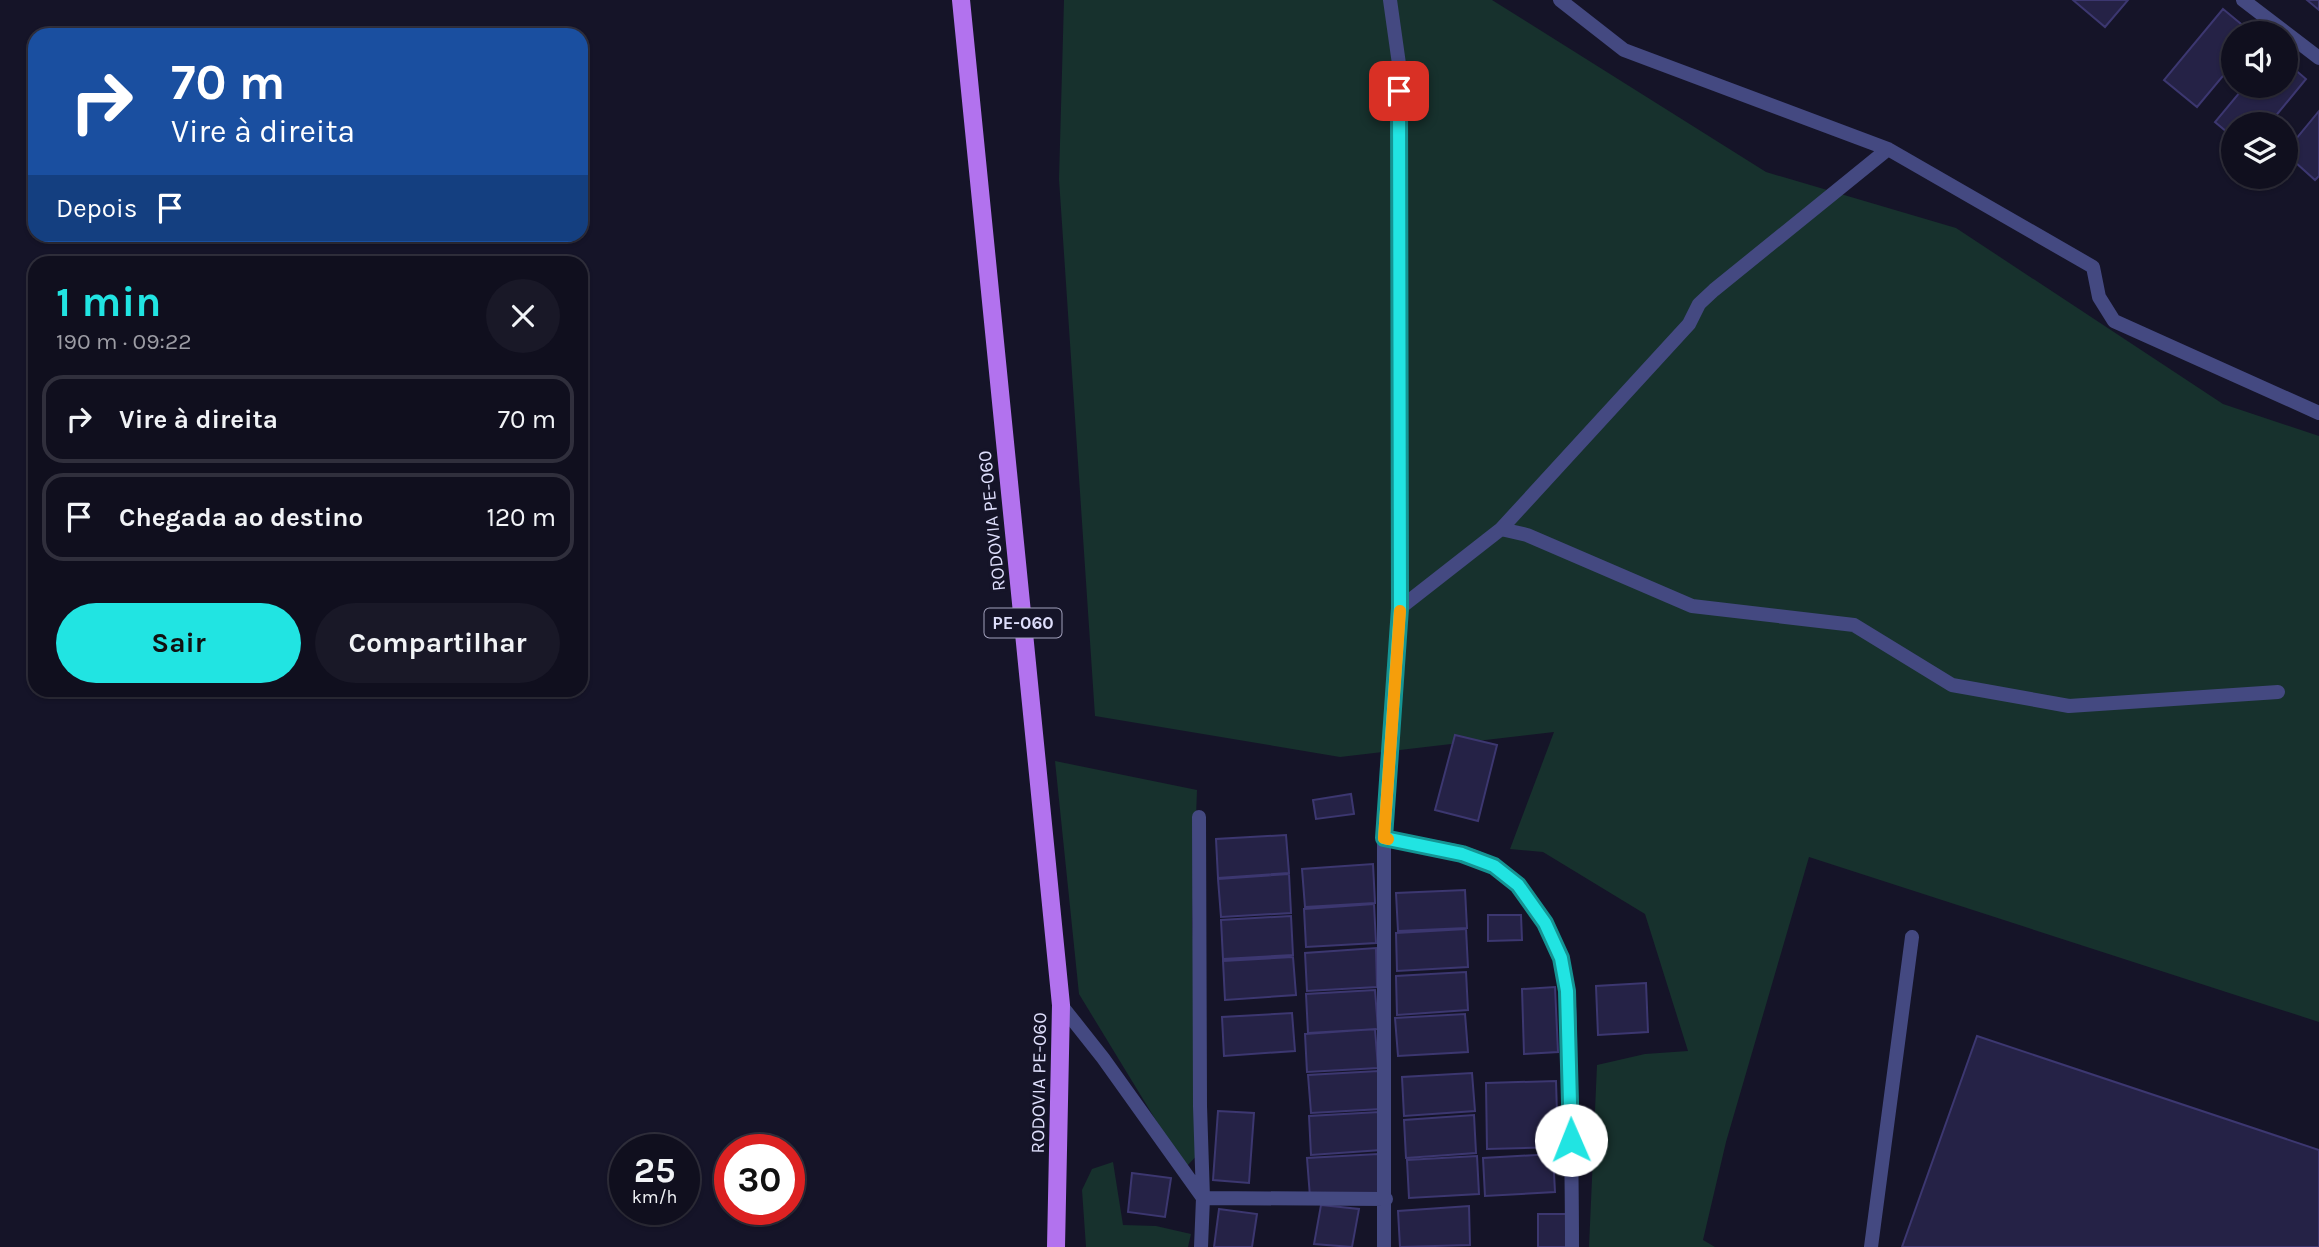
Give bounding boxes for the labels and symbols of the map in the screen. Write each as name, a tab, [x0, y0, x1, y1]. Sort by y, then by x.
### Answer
pin	[1369, 61, 1429, 121]
street label: RODOVIA PE-060	[974, 450, 1010, 592]
road number: PE-060	[984, 608, 1062, 638]
street label: RODOVIA PE-060	[1027, 1012, 1051, 1154]
position arrow	[1534, 1103, 1608, 1177]
speed limit sign: 30	[714, 1134, 805, 1225]

